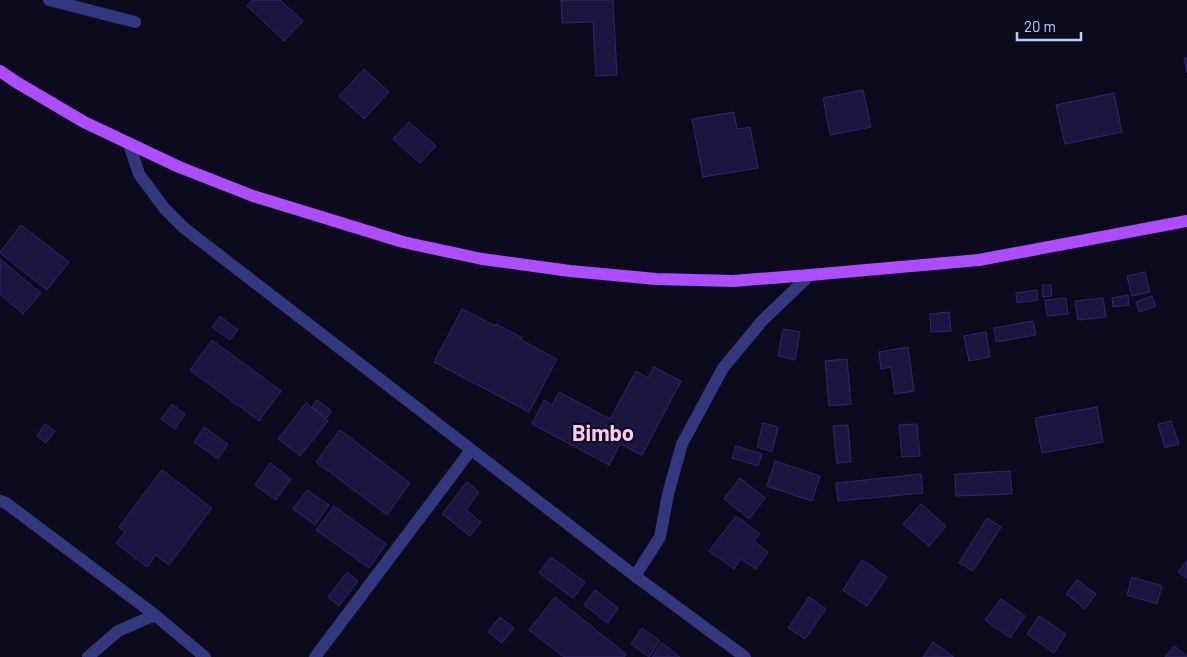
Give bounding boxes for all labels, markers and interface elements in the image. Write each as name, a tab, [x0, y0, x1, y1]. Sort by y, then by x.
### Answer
scale bar	[1017, 10, 1081, 42]
text: 20 m	[1024, 17, 1056, 35]
district label: Bimbo	[572, 419, 634, 445]

